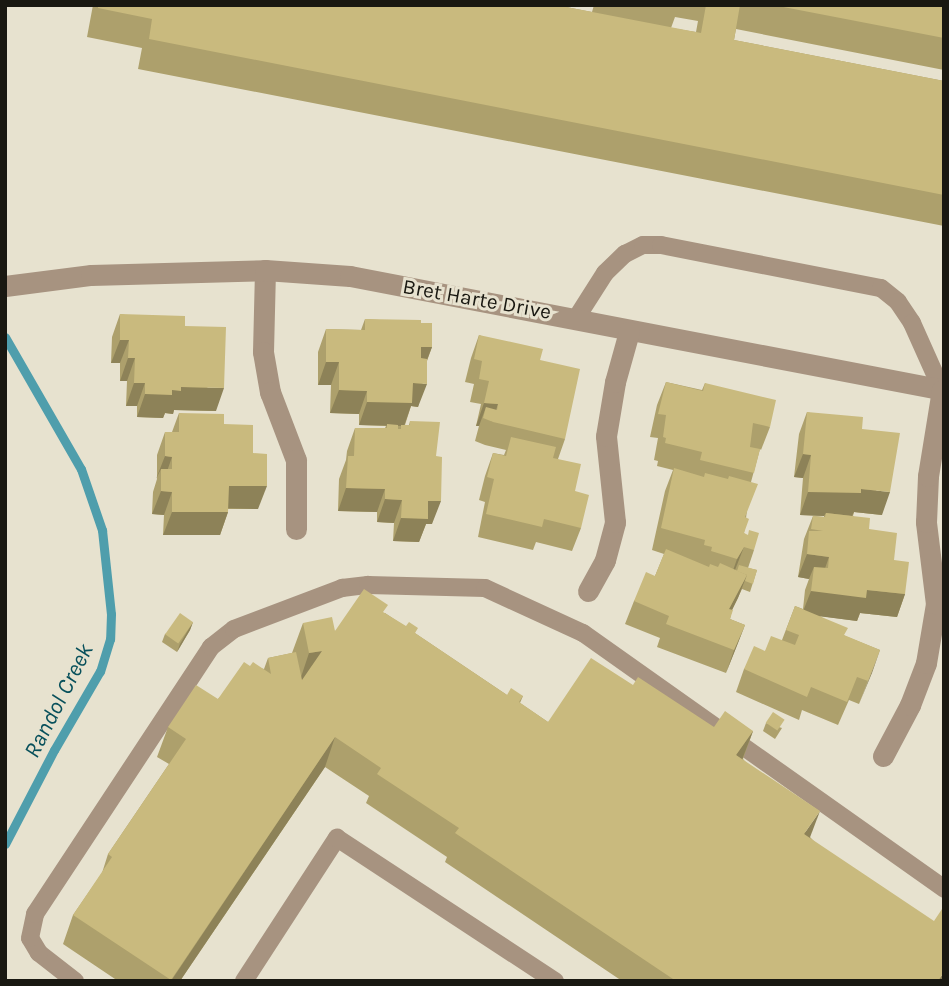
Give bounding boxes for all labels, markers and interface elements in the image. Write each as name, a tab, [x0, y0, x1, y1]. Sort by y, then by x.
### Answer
street label: Bret Harte Drive	[401, 274, 553, 324]
water label: Randol Creek	[18, 639, 100, 763]

